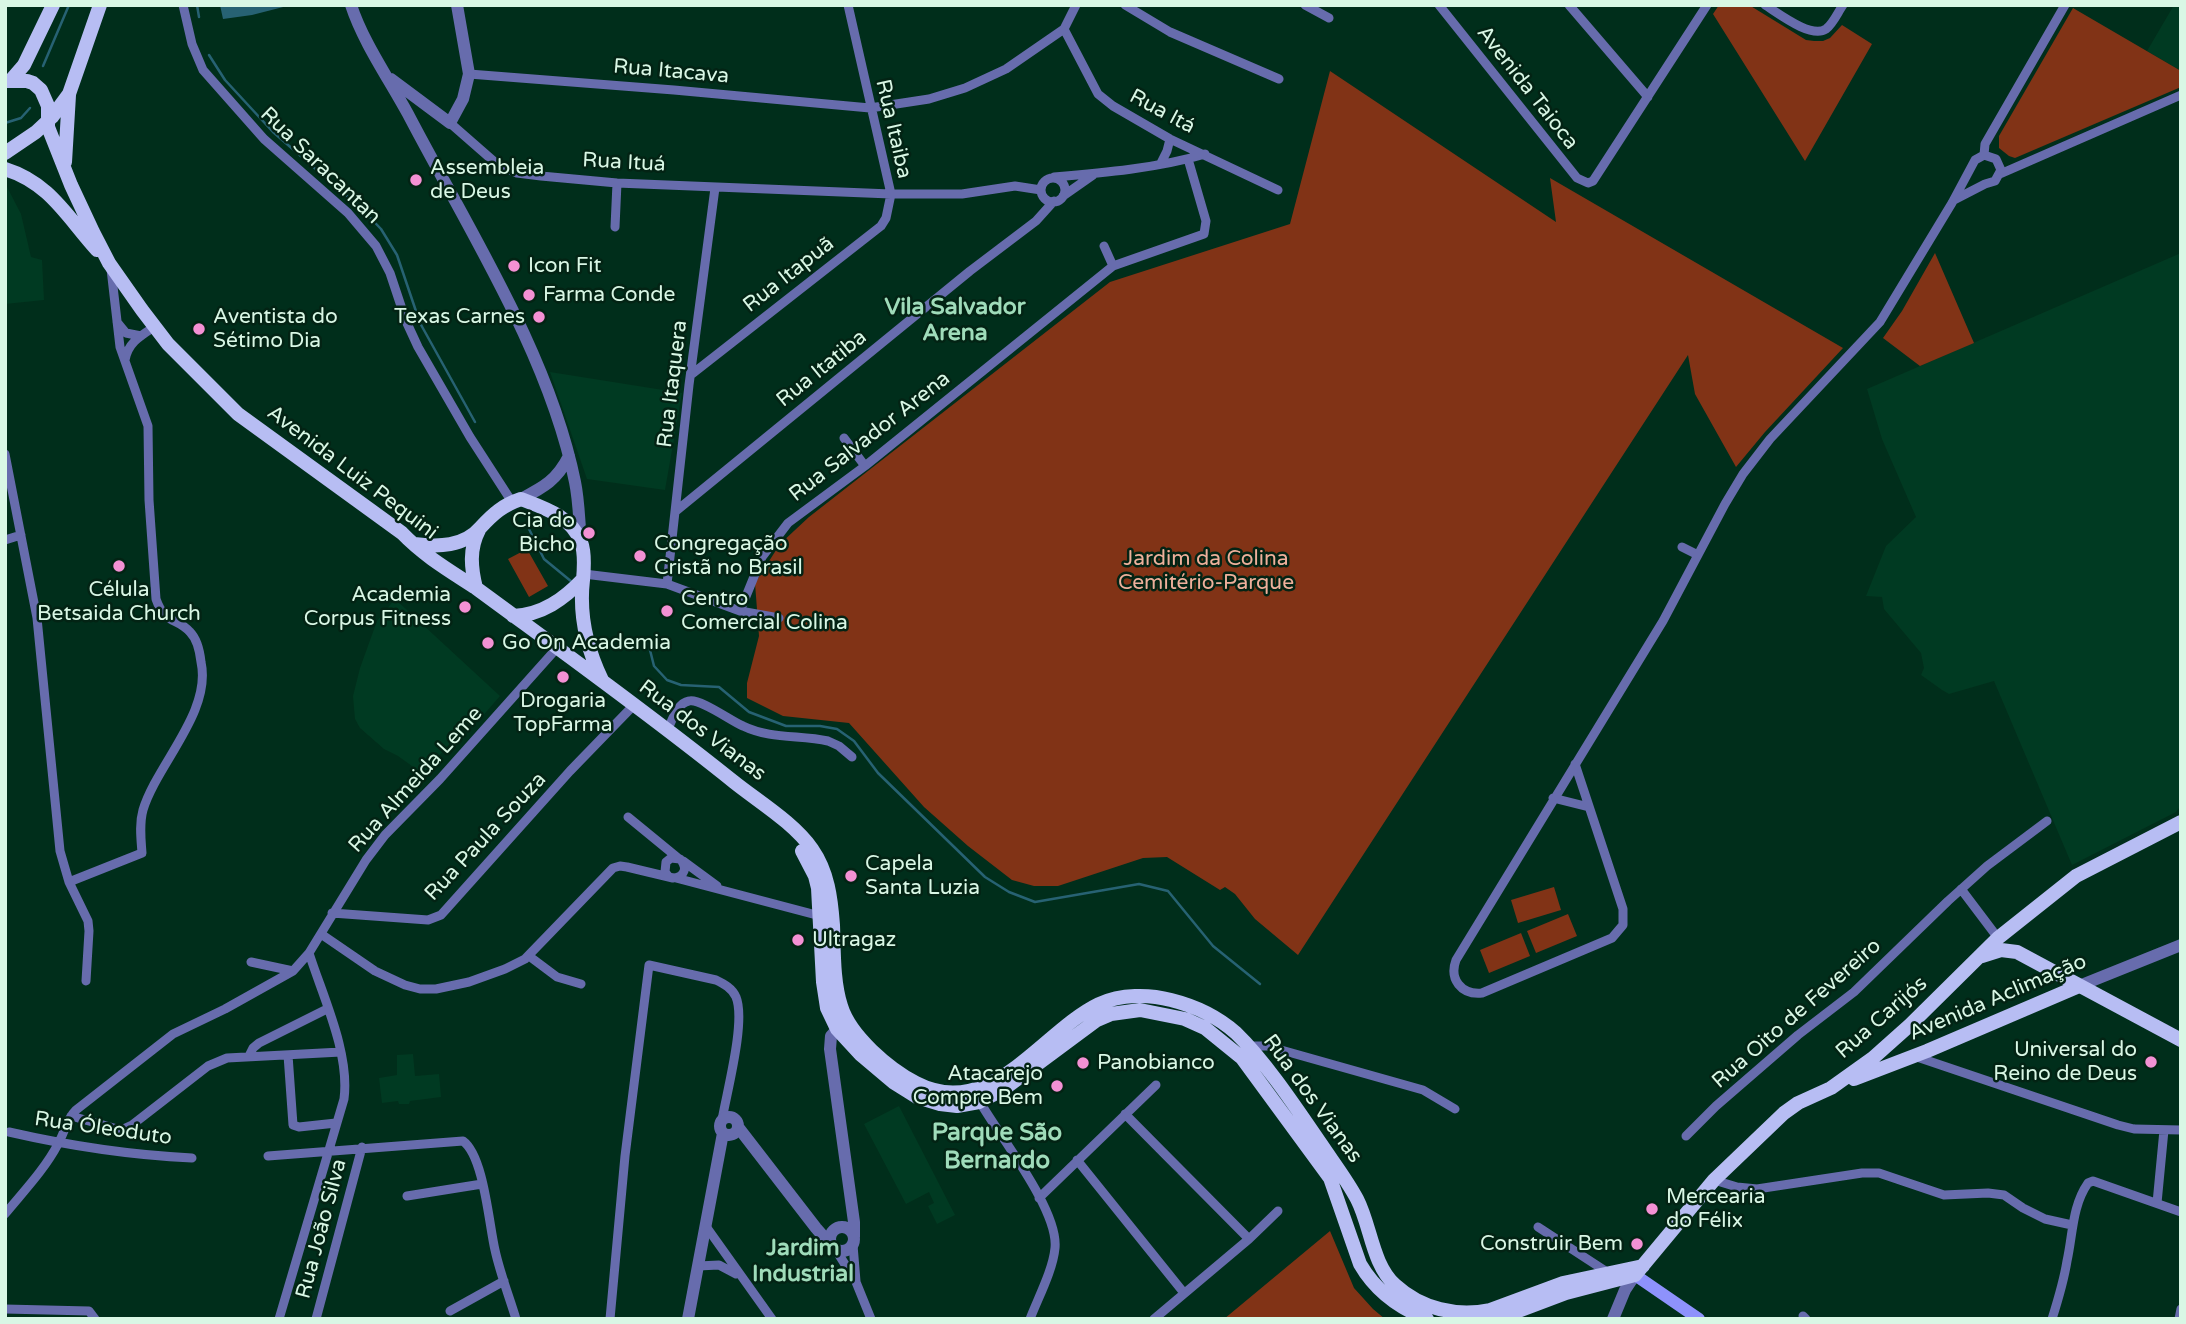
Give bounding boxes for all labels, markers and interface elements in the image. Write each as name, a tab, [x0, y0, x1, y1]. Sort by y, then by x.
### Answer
street label: Avenida Taioca	[1471, 21, 1583, 155]
street label: Rua Itacava	[612, 54, 730, 90]
street label: Rua Itaiba	[869, 77, 917, 181]
street label: Rua Itá	[1125, 84, 1199, 140]
street label: Rua Saracantan	[255, 102, 385, 230]
street label: Rua Ituá	[582, 148, 666, 178]
place label: Assembleia de Deus	[430, 155, 544, 205]
marker: Assembleia de Deus	[408, 172, 424, 188]
street label: Rua Itapuã	[739, 232, 839, 318]
place label: Icon Fit	[528, 253, 602, 279]
marker: Icon Fit	[506, 258, 522, 274]
place label: Farma Conde	[543, 282, 676, 308]
marker: Farma Conde	[521, 287, 537, 303]
district label: Vila Salvador Arena	[884, 294, 1026, 348]
place label: Aventista do Sétimo Dia	[213, 304, 338, 354]
place label: Texas Carnes	[394, 304, 525, 330]
marker: Texas Carnes	[531, 309, 547, 325]
street label: Rua Itaquera	[653, 319, 693, 449]
marker: Aventista do Sétimo Dia	[191, 321, 207, 337]
street label: Rua Itatiba	[772, 325, 872, 413]
street label: Rua Salvador Arena	[785, 366, 955, 508]
street label: Avenida Luiz Pequini	[262, 401, 442, 545]
place label: Cia do Bicho	[512, 508, 575, 558]
marker: Cia do Bicho	[581, 525, 597, 541]
place label: Congregação Cristã no Brasil	[654, 531, 803, 581]
park label: Jardim da Colina Cemitério-Parque	[1118, 546, 1294, 596]
marker: Congregação Cristã no Brasil	[632, 548, 648, 564]
marker: Célula Betsaida Church	[111, 558, 127, 574]
place label: Célula Betsaida Church	[37, 577, 201, 627]
place label: Academia Corpus Fitness	[304, 582, 451, 632]
place label: Centro Comercial Colina	[681, 586, 848, 636]
marker: Academia Corpus Fitness	[457, 599, 473, 615]
marker: Centro Comercial Colina	[659, 603, 675, 619]
place label: Go On Academia	[502, 630, 671, 656]
marker: Go On Academia	[480, 635, 496, 651]
marker: Drogaria TopFarma	[555, 669, 571, 685]
street label: Rua dos Vianas	[633, 675, 771, 787]
place label: Drogaria TopFarma	[513, 688, 613, 738]
street label: Rua Almeida Leme	[344, 702, 488, 858]
street label: Rua Paula Souza	[420, 768, 552, 906]
place label: Capela Santa Luzia	[865, 851, 980, 901]
marker: Capela Santa Luzia	[843, 868, 859, 884]
place label: Ultragaz	[812, 927, 896, 953]
marker: Ultragaz	[790, 932, 806, 948]
street label: Rua Oito de Fevereiro	[1707, 934, 1887, 1094]
street label: Avenida Aclimação	[1906, 949, 2090, 1047]
street label: Rua Carijós	[1831, 971, 1933, 1065]
street label: Rua dos Vianas	[1257, 1030, 1367, 1168]
place label: Universal do Reino de Deus	[1993, 1037, 2137, 1087]
place label: Panobianco	[1097, 1050, 1215, 1076]
marker: Universal do Reino de Deus	[2143, 1054, 2159, 1070]
marker: Panobianco	[1075, 1055, 1091, 1071]
place label: Atacarejo Compre Bem	[913, 1061, 1043, 1111]
marker: Atacarejo Compre Bem	[1049, 1078, 1065, 1094]
street label: Rua Óleoduto	[33, 1107, 173, 1151]
district label: Parque São Bernardo	[932, 1120, 1062, 1176]
street label: Rua João Silva	[291, 1156, 353, 1302]
place label: Mercearia do Félix	[1666, 1184, 1765, 1234]
marker: Mercearia do Félix	[1644, 1201, 1660, 1217]
place label: Construir Bem	[1480, 1231, 1623, 1257]
district label: Jardim Industrial	[752, 1235, 854, 1289]
marker: Construir Bem	[1629, 1236, 1645, 1252]

